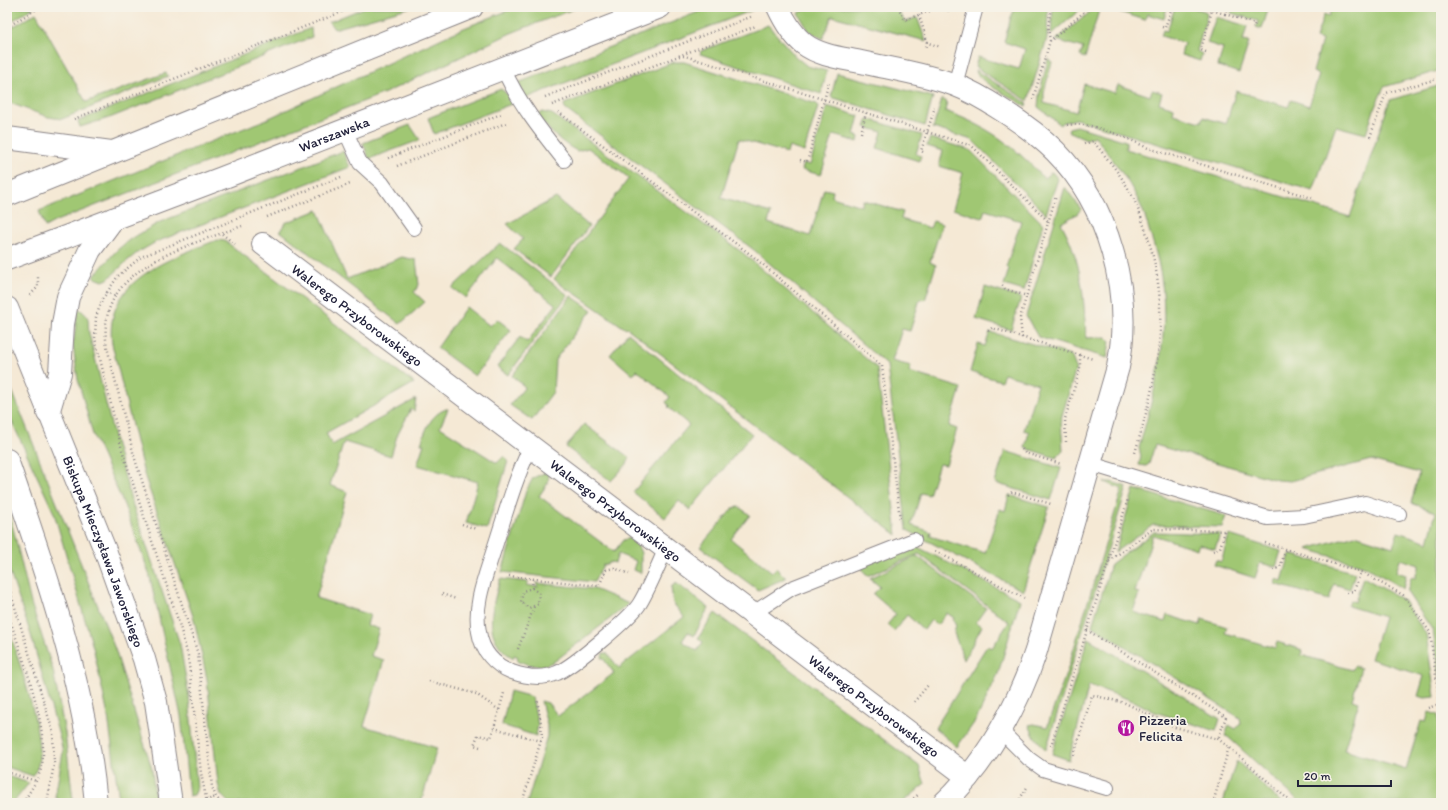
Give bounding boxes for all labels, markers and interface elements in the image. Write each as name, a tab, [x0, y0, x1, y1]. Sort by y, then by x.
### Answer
street label: Warszawska	[296, 113, 372, 156]
street label: Walerego Przyborowskiego	[288, 260, 426, 370]
street label: Biskupa Mieczysława Jaworskiego	[59, 453, 148, 650]
street label: Walerego Przyborowskiego	[547, 456, 684, 566]
street label: Walerego Przyborowskiego	[805, 651, 943, 761]
place label: Pizzeria Felicita	[1139, 712, 1187, 745]
restaurant icon: Pizzeria Felicita	[1116, 718, 1136, 738]
scale bar	[1298, 762, 1391, 788]
text: 20 m	[1304, 769, 1331, 783]

